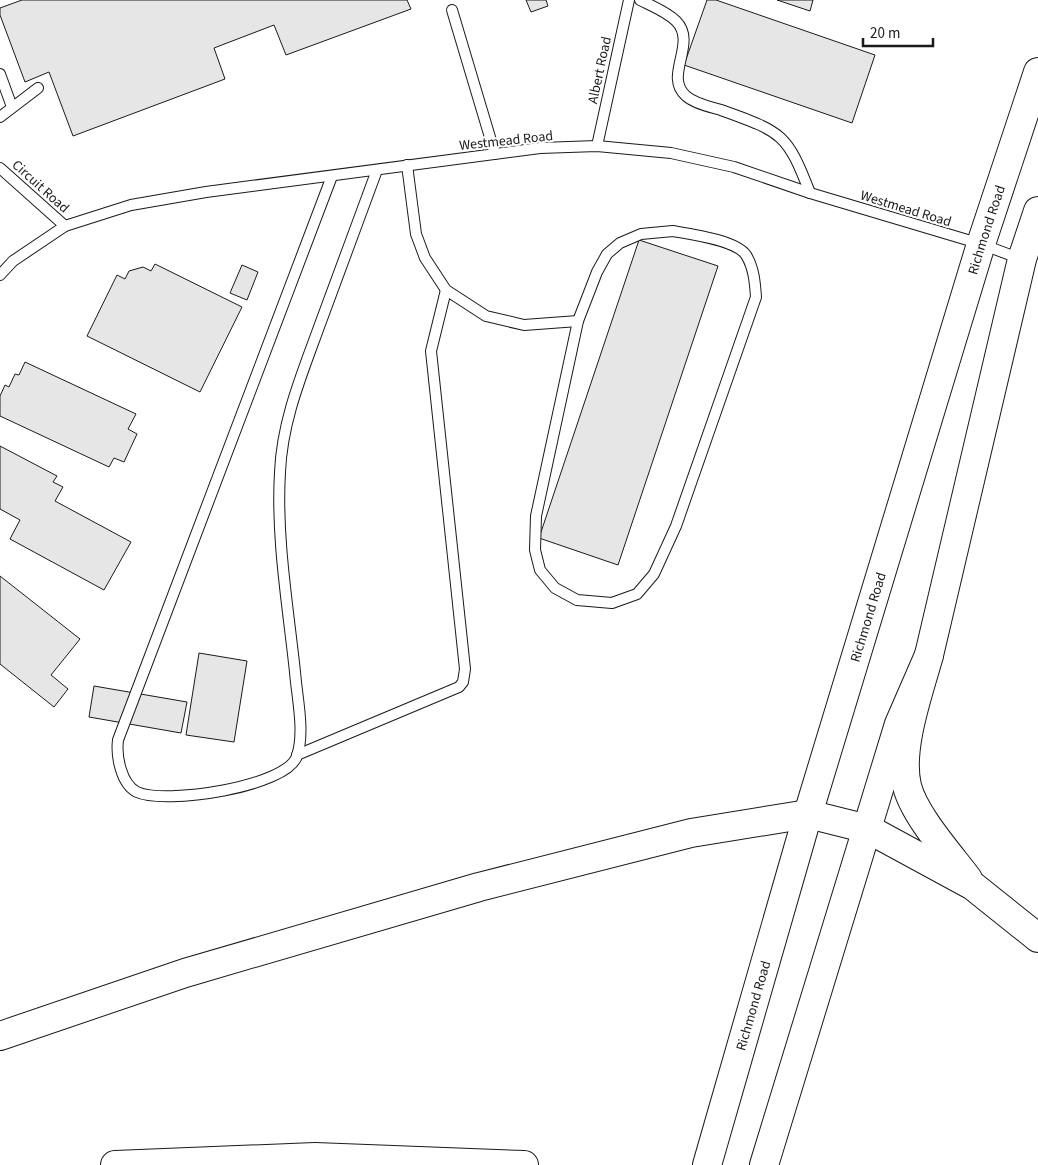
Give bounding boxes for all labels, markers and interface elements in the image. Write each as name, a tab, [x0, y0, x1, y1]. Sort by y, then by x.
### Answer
scale bar	[863, 15, 933, 47]
text: 20 m	[870, 23, 900, 44]
street label: Albert Road	[583, 35, 617, 106]
street label: Westmead Road	[458, 126, 554, 156]
street label: Circuit Road	[7, 155, 73, 218]
street label: Richmond Road	[963, 183, 1011, 277]
street label: Westmead Road	[858, 186, 954, 232]
street label: Richmond Road	[846, 570, 892, 665]
street label: Richmond Road	[731, 958, 776, 1053]

